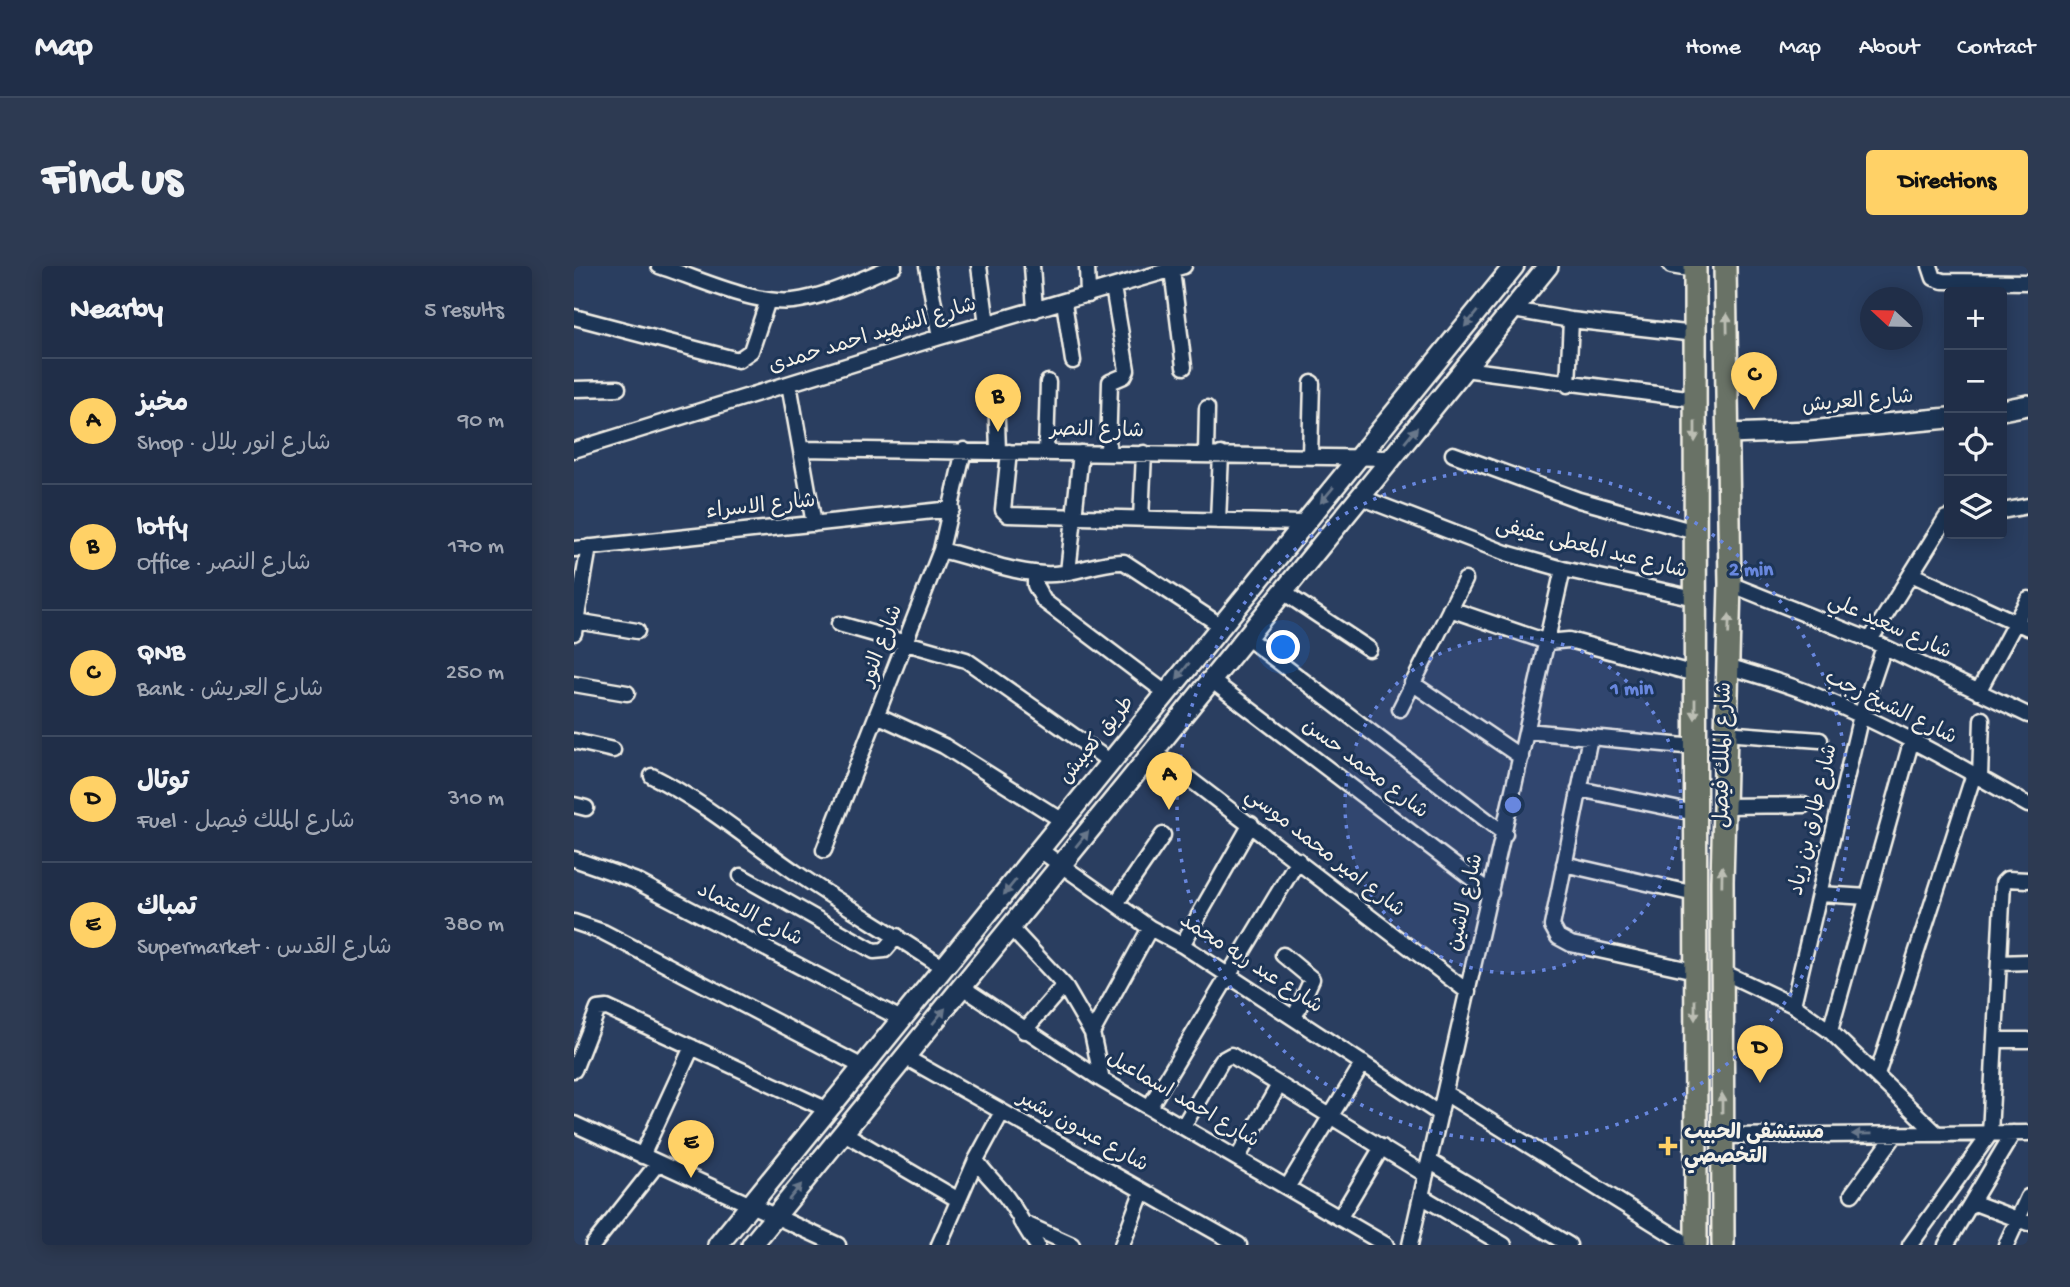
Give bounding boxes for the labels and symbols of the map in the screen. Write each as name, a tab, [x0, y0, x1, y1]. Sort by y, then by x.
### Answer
north arrow	[1860, 287, 1923, 350]
street label: شارع الشهيد احمد حمدى	[766, 293, 980, 381]
one-way arrow	[1464, 310, 1479, 327]
one-way arrow	[1721, 312, 1732, 334]
pin: C	[1731, 352, 1777, 410]
pin: B	[975, 374, 1021, 432]
street label: شارع العريش	[1801, 386, 1915, 420]
street label: شارع النصر	[1048, 419, 1144, 445]
one-way arrow	[1689, 421, 1701, 443]
one-way arrow	[1403, 426, 1418, 443]
one-way arrow	[1320, 486, 1335, 503]
street label: شارع الاسراء	[705, 490, 817, 526]
street label: شارع عبد المعطى عفيفى	[1493, 514, 1689, 586]
text: 2 min	[1729, 559, 1774, 584]
street label: شارع سعيد علي	[1822, 590, 1955, 669]
street label: شارع النور	[855, 602, 910, 692]
one-way arrow	[1723, 613, 1734, 635]
your location	[1266, 630, 1300, 664]
one-way arrow	[1176, 662, 1191, 680]
street label: شارع الشيخ رجب	[1820, 666, 1960, 752]
text: 1 min	[1610, 678, 1654, 703]
street label: شارع الملك فيصل	[1711, 682, 1739, 828]
street label: طريق كعبيش	[1055, 692, 1141, 790]
one-way arrow	[1689, 698, 1701, 720]
street label: شارع محمد حسن	[1296, 714, 1432, 826]
street label: شارع طارق بن زياد	[1785, 742, 1845, 898]
pin: A	[1146, 752, 1192, 810]
street label: شارع امير محمد موسي	[1237, 784, 1409, 927]
centre of rings	[1501, 793, 1525, 817]
one-way arrow	[1074, 831, 1089, 848]
street label: شارع لاشين	[1444, 852, 1490, 954]
one-way arrow	[1716, 865, 1728, 887]
one-way arrow	[1003, 878, 1018, 895]
street label: شارع الاعتماد	[692, 879, 806, 953]
street label: شارع عبد ريه محمد	[1174, 909, 1326, 1021]
one-way arrow	[1689, 999, 1701, 1021]
one-way arrow	[931, 1007, 946, 1025]
pin: D	[1737, 1025, 1783, 1083]
street label: شارع احمد اسماعيل	[1101, 1047, 1263, 1155]
street label: شارع عبدون بشير	[1011, 1086, 1152, 1179]
one-way arrow	[1716, 1092, 1728, 1114]
pin: E	[668, 1120, 714, 1178]
place label: مستشفى الحبيب التخصصي	[1684, 1122, 1824, 1174]
one-way arrow	[1851, 1129, 1873, 1140]
marker: مستشفى الحبيب التخصصي	[1658, 1136, 1678, 1156]
one-way arrow	[787, 1184, 802, 1201]

